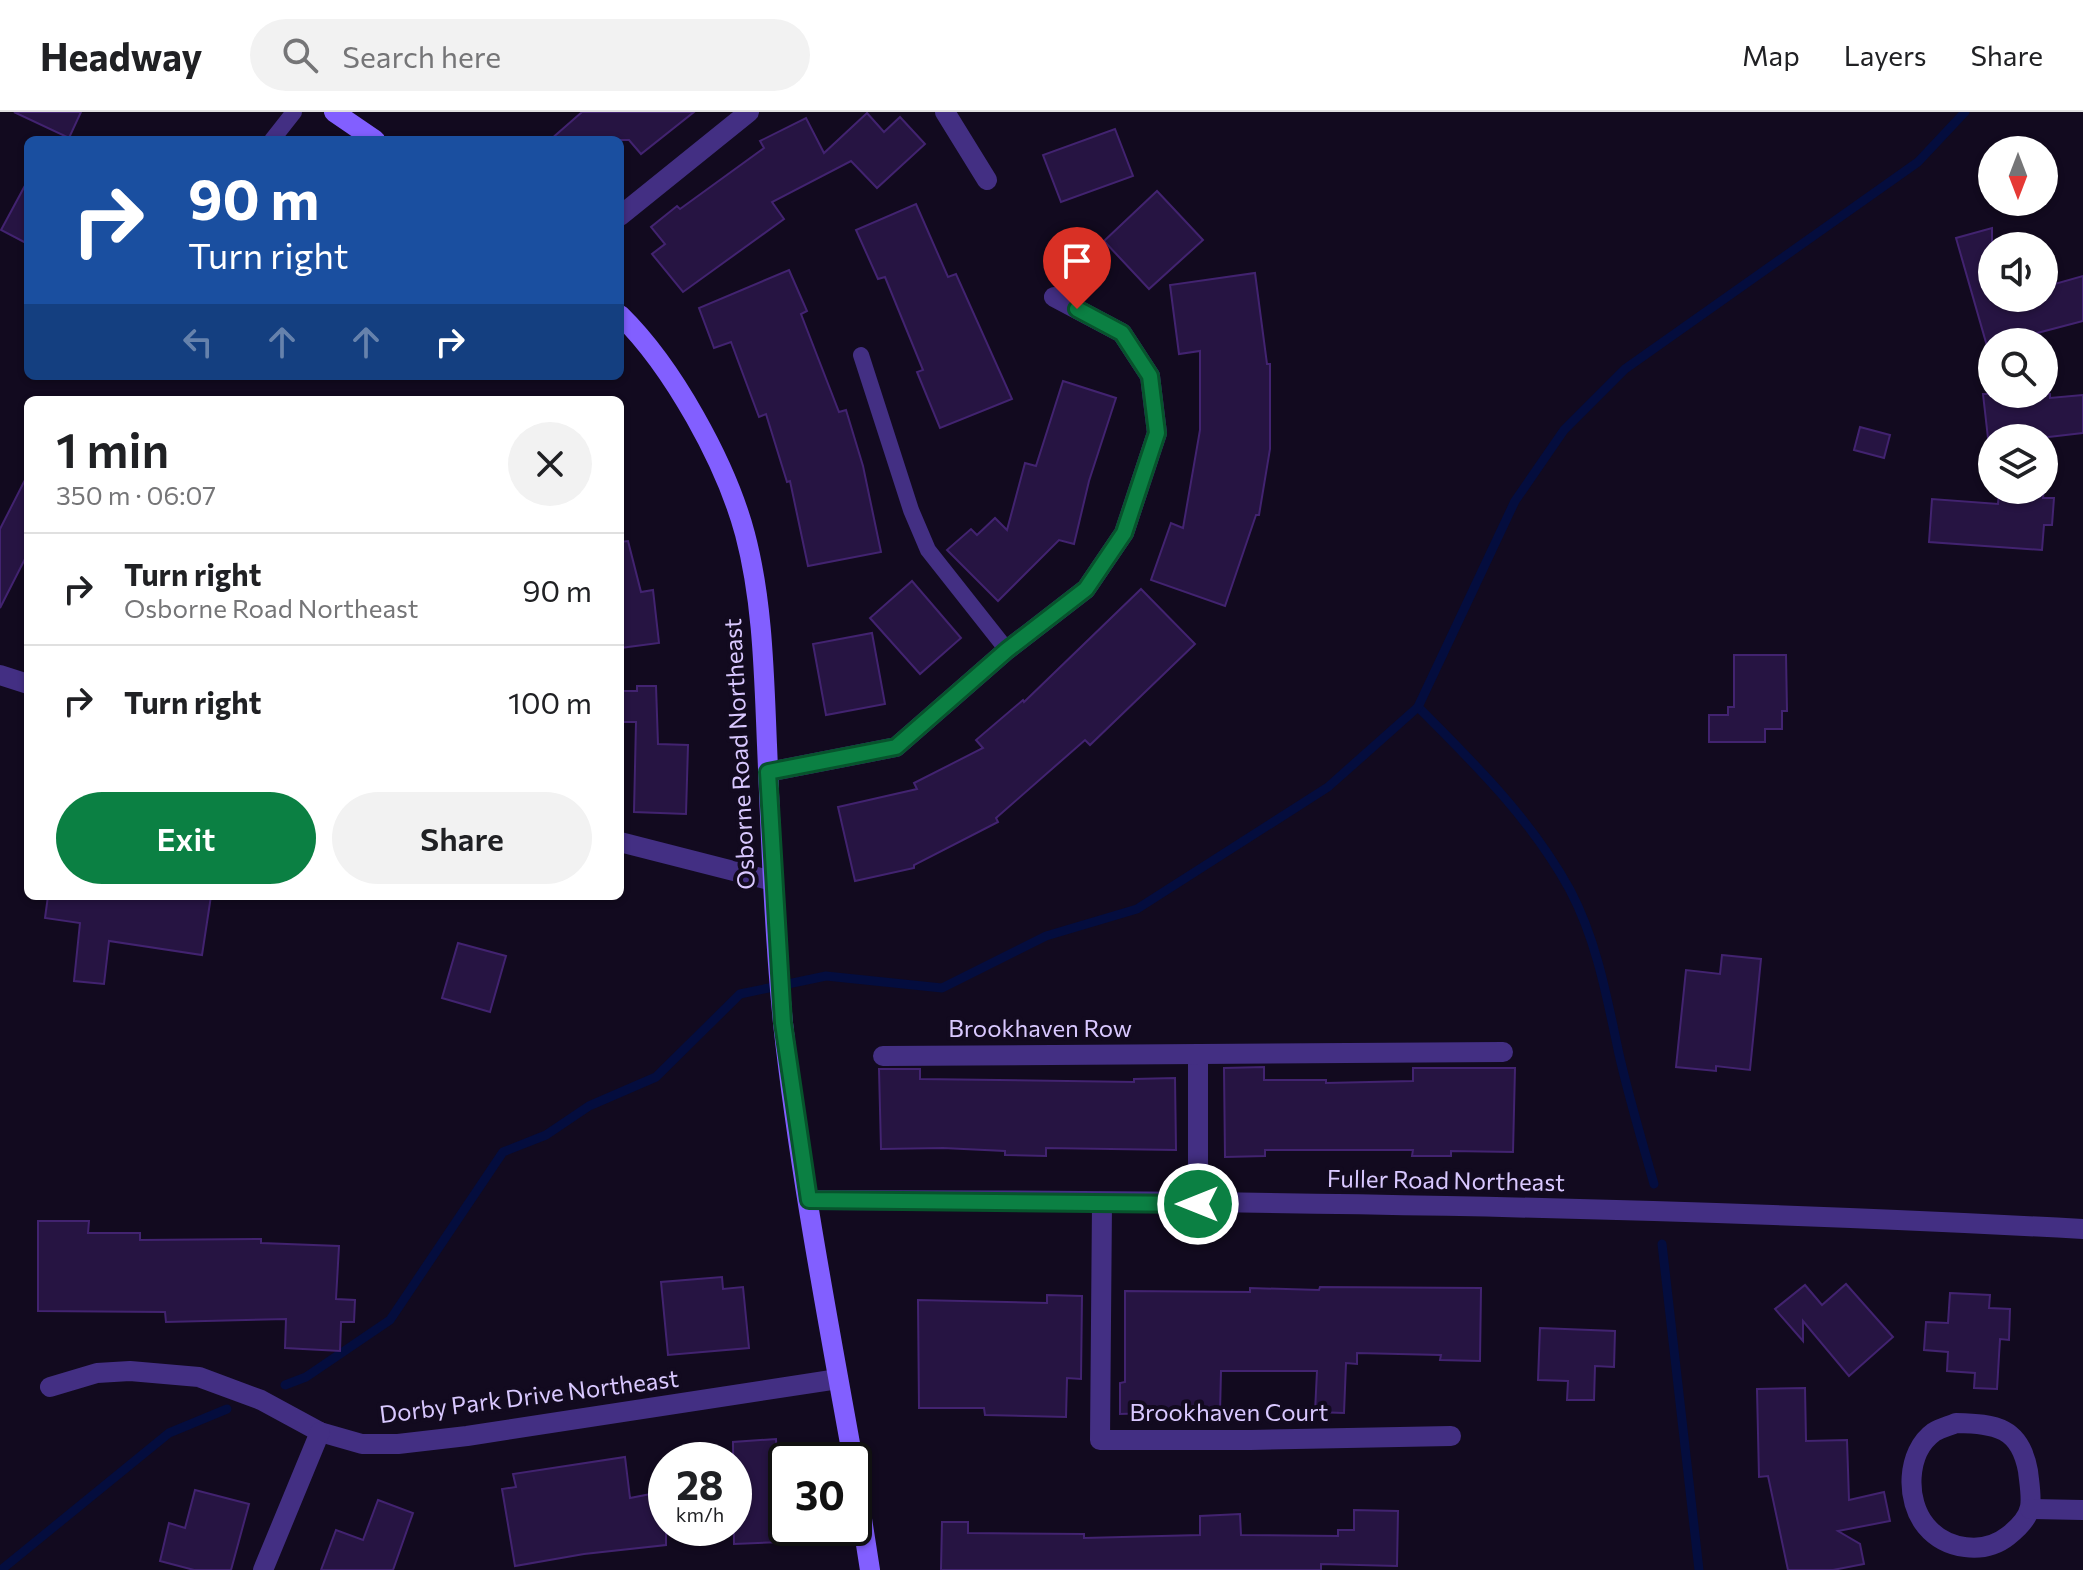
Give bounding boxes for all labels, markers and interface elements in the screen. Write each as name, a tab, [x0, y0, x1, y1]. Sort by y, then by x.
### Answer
search box	[250, 19, 810, 91]
text: Headway	[40, 32, 202, 79]
icon: search	[278, 33, 322, 77]
text: Search here	[342, 37, 501, 74]
text: Map	[1742, 38, 1800, 72]
text: Layers	[1844, 38, 1926, 72]
text: Share	[1970, 38, 2043, 72]
north arrow	[1978, 136, 2058, 216]
map controls	[1978, 136, 2058, 504]
text: 90 m	[188, 163, 319, 232]
icon: right	[56, 168, 160, 272]
pin	[1043, 227, 1111, 309]
text: Turn right	[188, 232, 349, 276]
button: sound	[1978, 232, 2058, 312]
icon: arrive	[1055, 239, 1099, 283]
icon: left	[176, 320, 220, 364]
icon: ahead	[260, 320, 304, 364]
icon: ahead	[344, 320, 388, 364]
icon: right	[428, 320, 472, 364]
button: search	[1978, 328, 2058, 408]
text: 1 min	[56, 419, 169, 478]
button: close	[508, 422, 592, 506]
button: layers	[1978, 424, 2058, 504]
text: 350 m · 06:07	[56, 479, 216, 510]
text: Turn right	[124, 555, 261, 592]
icon: right	[56, 567, 100, 611]
text: 90 m	[522, 571, 592, 608]
text: Osborne Road Northeast	[124, 592, 418, 623]
street label: Osborne Road Northeast	[717, 617, 760, 891]
icon: right	[56, 679, 100, 723]
text: Turn right	[124, 683, 261, 720]
text: 100 m	[508, 683, 592, 720]
button: Exit	[56, 792, 316, 884]
button: Share	[332, 792, 592, 884]
street label: Brookhaven Row	[948, 1013, 1132, 1042]
position arrow	[1156, 1162, 1240, 1246]
street label: Fuller Road Northeast	[1327, 1163, 1565, 1196]
street label: Dorby Park Drive Northeast	[377, 1363, 680, 1428]
street label: Brookhaven Court	[1130, 1397, 1329, 1426]
speed limit sign: 30	[768, 1442, 872, 1546]
text: 28	[676, 1459, 724, 1508]
text: km/h	[676, 1502, 724, 1526]

